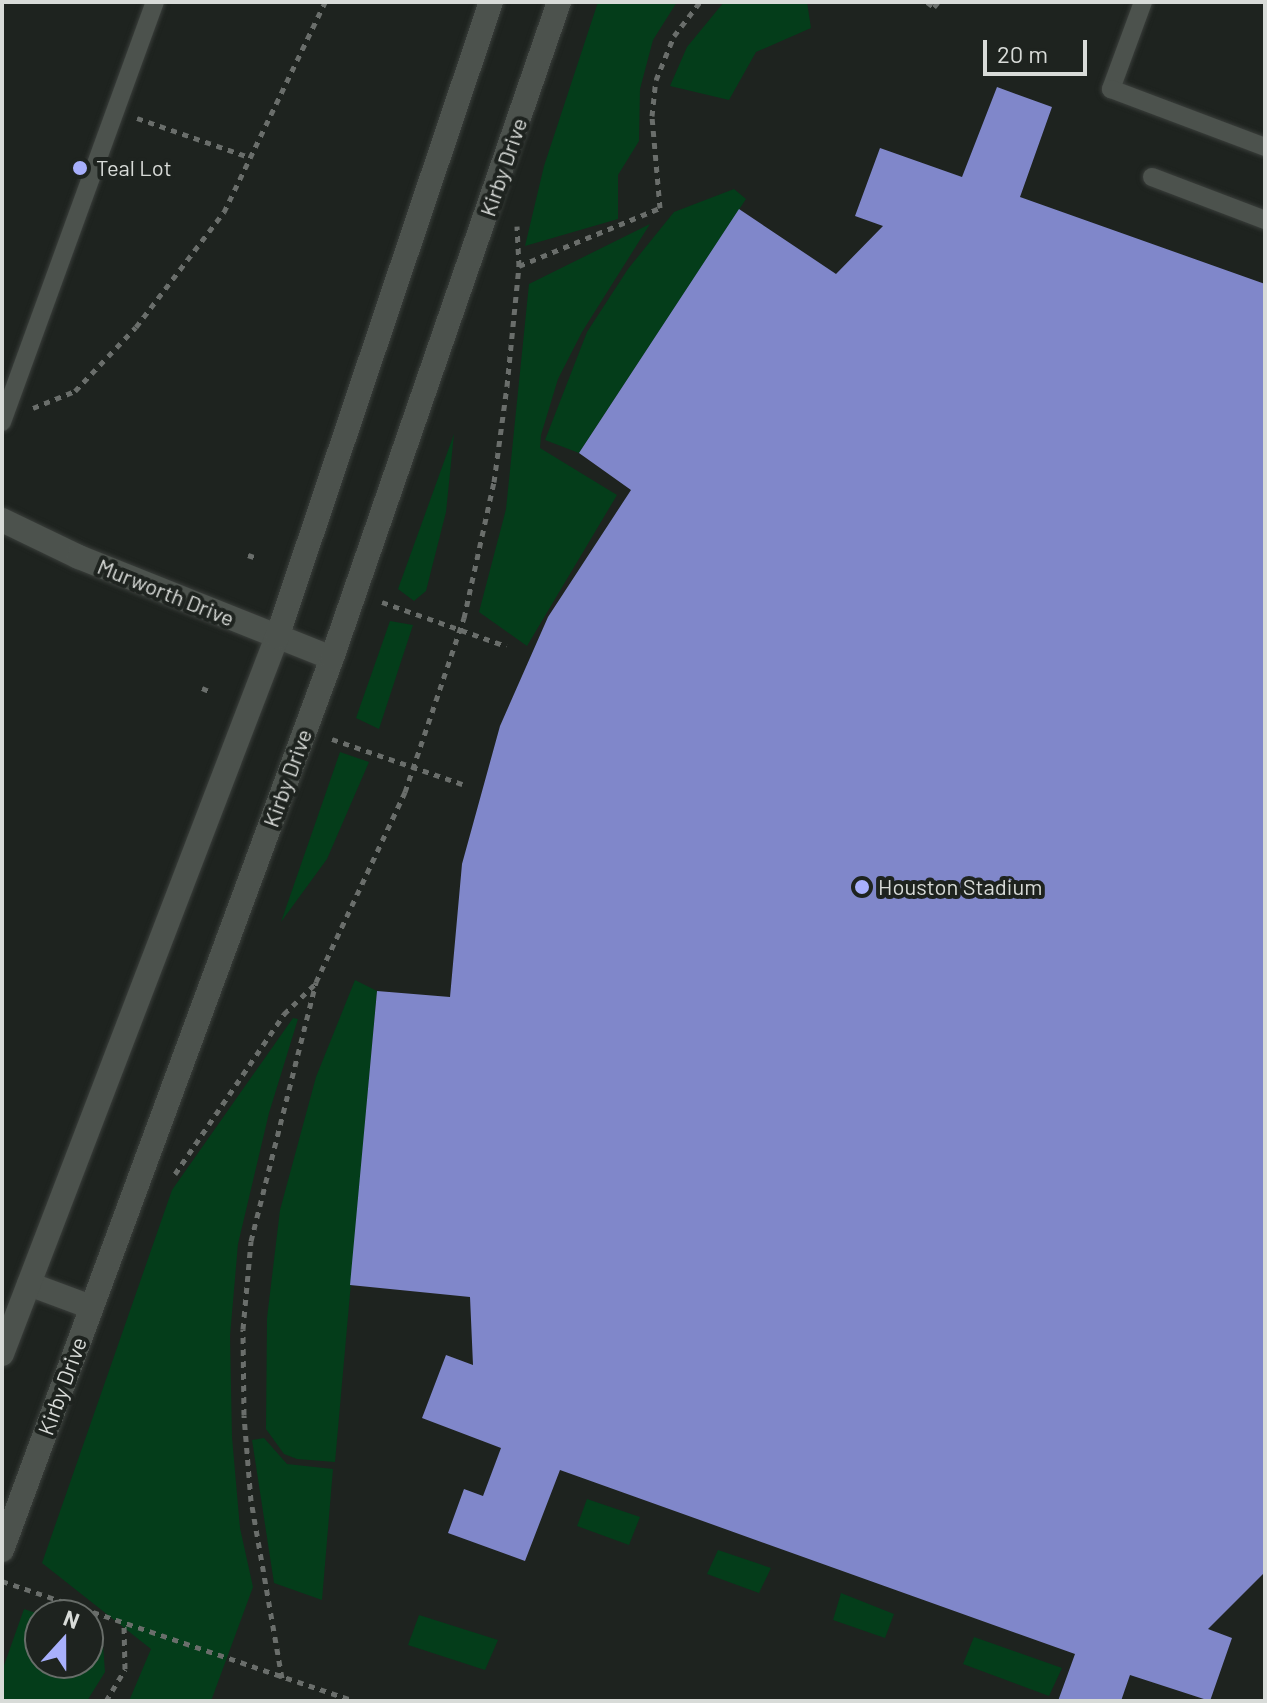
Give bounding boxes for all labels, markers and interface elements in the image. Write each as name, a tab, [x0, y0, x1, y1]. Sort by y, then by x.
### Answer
scale bar	[987, 24, 1091, 74]
text: 20 m	[997, 39, 1048, 68]
street label: Kirby Drive	[474, 114, 532, 220]
place label: Teal Lot	[96, 155, 172, 181]
marker: Teal Lot	[71, 159, 89, 177]
street label: Murworth Drive	[94, 553, 238, 631]
street label: Kirby Drive	[257, 725, 317, 831]
place label: Houston Stadium	[878, 874, 1042, 900]
marker: Houston Stadium	[853, 878, 871, 896]
street label: Kirby Drive	[32, 1333, 92, 1439]
north arrow	[24, 1599, 104, 1679]
text: N	[60, 1604, 83, 1633]

